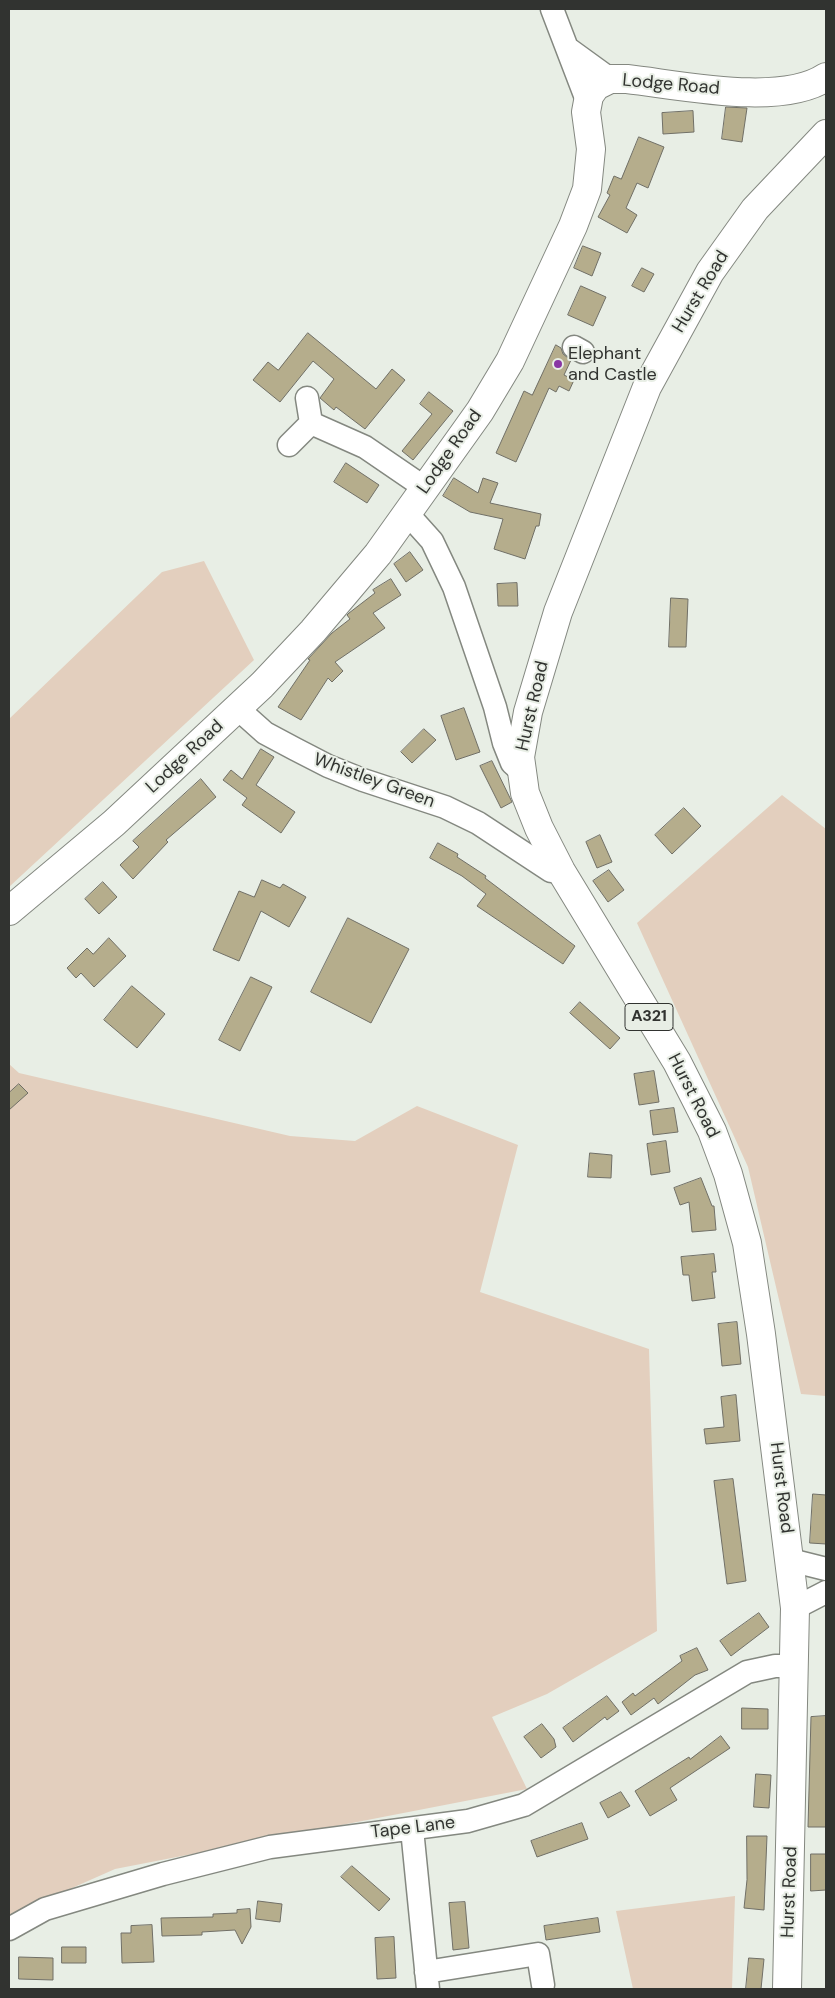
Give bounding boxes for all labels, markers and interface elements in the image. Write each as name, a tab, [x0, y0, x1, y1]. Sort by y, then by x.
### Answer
street label: Lodge Road	[621, 70, 721, 100]
street label: Hurst Road	[668, 247, 734, 337]
place label: Elephant and Castle	[568, 343, 657, 386]
marker: Elephant and Castle	[552, 358, 564, 370]
street label: Lodge Road	[413, 406, 487, 498]
street label: Hurst Road	[512, 659, 554, 753]
street label: Lodge Road	[142, 716, 228, 798]
street label: Whistley Green	[311, 749, 437, 813]
road number: A321	[625, 1004, 673, 1030]
street label: Hurst Road	[663, 1050, 723, 1142]
street label: Hurst Road	[765, 1441, 797, 1535]
street label: Tape Lane	[370, 1812, 456, 1844]
street label: Hurst Road	[778, 1846, 802, 1938]

